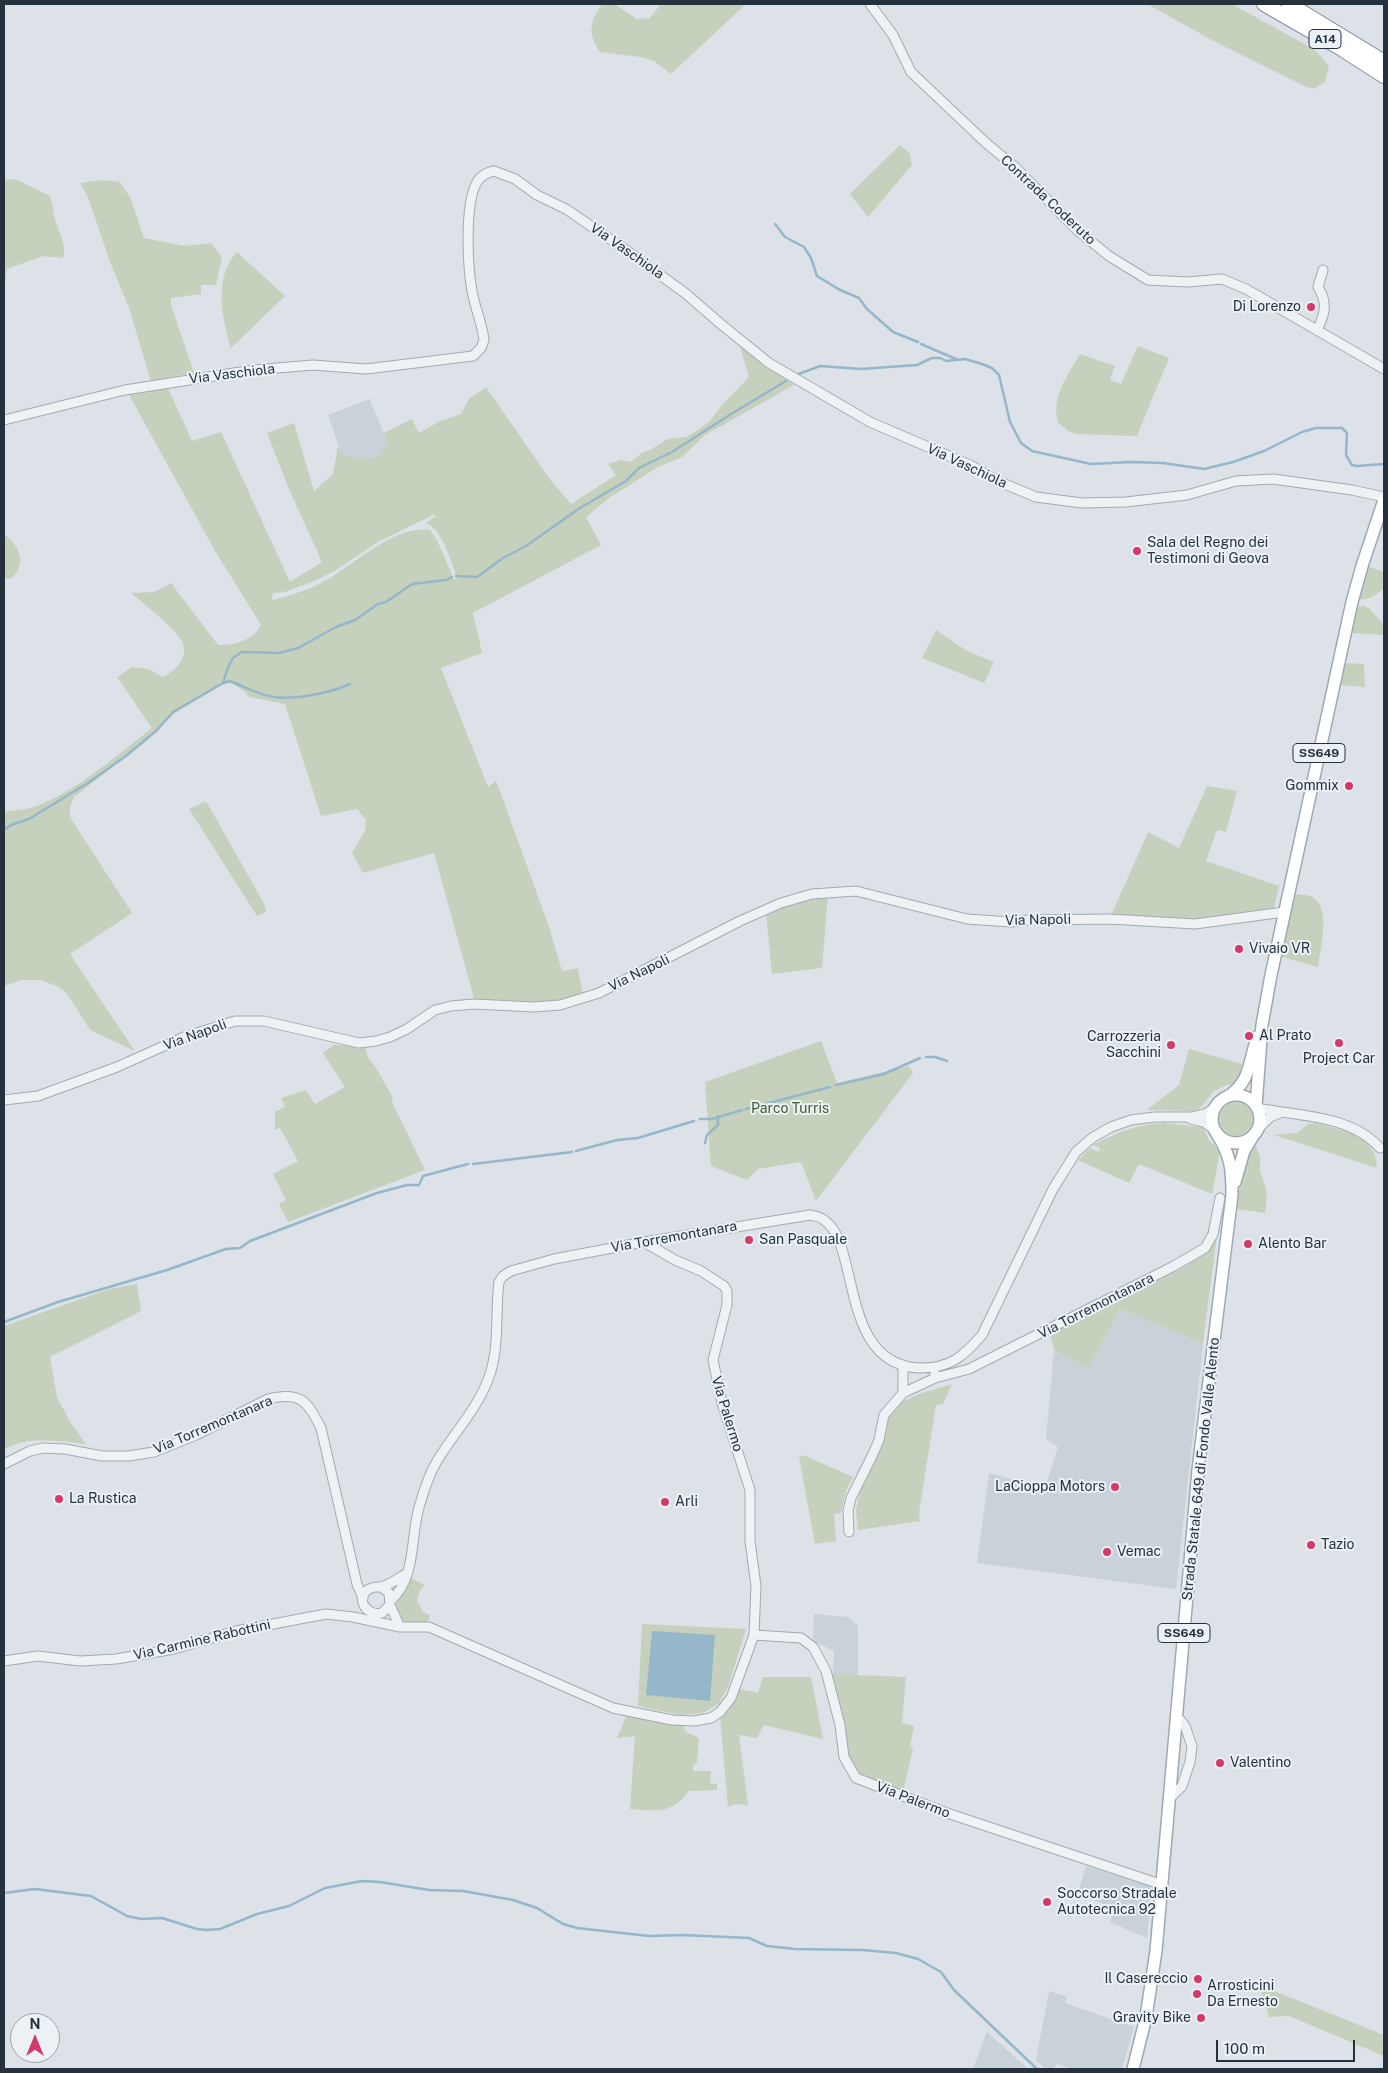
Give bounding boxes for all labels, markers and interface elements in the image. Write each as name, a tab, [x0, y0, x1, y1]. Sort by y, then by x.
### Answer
road number: A14	[1309, 30, 1341, 48]
street label: Contrada Coderuto	[997, 152, 1099, 248]
street label: Via Vaschiola	[587, 219, 667, 283]
place label: Di Lorenzo	[1233, 299, 1301, 315]
marker: Di Lorenzo	[1305, 301, 1317, 313]
street label: Via Vaschiola	[188, 360, 276, 388]
street label: Via Vaschiola	[924, 440, 1010, 492]
place label: Sala del Regno dei Testimoni di Geova	[1147, 535, 1269, 568]
marker: Sala del Regno dei Testimoni di Geova	[1131, 545, 1143, 557]
road number: SS649	[1293, 744, 1345, 762]
place label: Gommix	[1285, 778, 1339, 794]
marker: Gommix	[1343, 780, 1355, 792]
street label: Via Napoli	[1005, 911, 1071, 929]
place label: Vivaio VR	[1249, 941, 1310, 957]
marker: Vivaio VR	[1233, 943, 1245, 955]
street label: Via Napoli	[606, 951, 672, 995]
street label: Via Napoli	[161, 1016, 229, 1054]
place label: Al Prato	[1259, 1028, 1311, 1044]
place label: Carrozzeria Sacchini	[1087, 1029, 1161, 1062]
marker: Al Prato	[1243, 1030, 1255, 1042]
marker: Project Car	[1333, 1037, 1345, 1049]
marker: Carrozzeria Sacchini	[1165, 1039, 1177, 1051]
place label: Project Car	[1303, 1051, 1375, 1067]
park label: Parco Turris	[751, 1101, 829, 1117]
street label: Via Torremontanara	[610, 1218, 738, 1256]
place label: San Pasquale	[759, 1232, 847, 1248]
marker: San Pasquale	[743, 1234, 755, 1246]
place label: Alento Bar	[1258, 1236, 1327, 1252]
marker: Alento Bar	[1242, 1238, 1254, 1250]
street label: Via Torremontanara	[1035, 1270, 1157, 1342]
street label: Strada Statale 649 di Fondo Valle Alento	[1179, 1337, 1223, 1601]
street label: Via Palermo	[708, 1374, 746, 1454]
street label: Via Torremontanara	[151, 1392, 275, 1458]
place label: LaCioppa Motors	[995, 1479, 1105, 1495]
marker: LaCioppa Motors	[1109, 1481, 1121, 1493]
place label: La Rustica	[69, 1491, 137, 1507]
marker: La Rustica	[53, 1493, 65, 1505]
place label: Arli	[675, 1494, 698, 1510]
marker: Arli	[659, 1496, 671, 1508]
place label: Tazio	[1321, 1537, 1354, 1553]
marker: Tazio	[1305, 1539, 1317, 1551]
place label: Vemac	[1117, 1544, 1161, 1560]
marker: Vemac	[1101, 1546, 1113, 1558]
street label: Via Carmine Rabottini	[132, 1616, 272, 1664]
road number: SS649	[1158, 1624, 1210, 1642]
place label: Valentino	[1230, 1755, 1291, 1771]
marker: Valentino	[1214, 1757, 1226, 1769]
street label: Via Palermo	[874, 1778, 952, 1822]
place label: Soccorso Stradale Autotecnica 92	[1057, 1886, 1177, 1918]
marker: Soccorso Stradale Autotecnica 92	[1041, 1896, 1053, 1908]
place label: Il Casereccio	[1104, 1971, 1188, 1987]
marker: Il Casereccio	[1192, 1973, 1204, 1985]
place label: Arrosticini Da Ernesto	[1207, 1978, 1278, 2010]
marker: Arrosticini Da Ernesto	[1191, 1988, 1203, 2000]
place label: Gravity Bike	[1113, 2010, 1191, 2026]
marker: Gravity Bike	[1195, 2012, 1207, 2024]
north arrow	[10, 2013, 60, 2063]
text: N	[30, 2016, 40, 2032]
scale bar	[1218, 2030, 1357, 2062]
text: 100 m	[1224, 2040, 1265, 2057]

